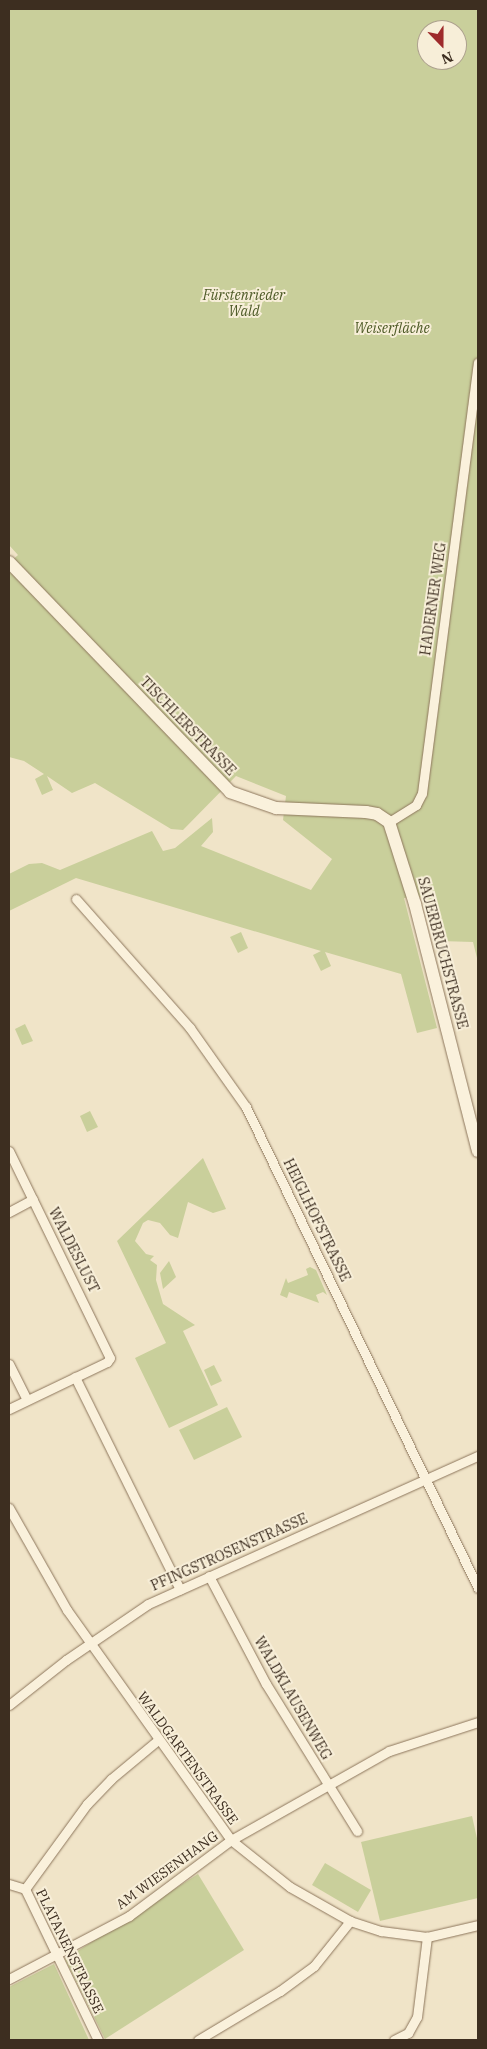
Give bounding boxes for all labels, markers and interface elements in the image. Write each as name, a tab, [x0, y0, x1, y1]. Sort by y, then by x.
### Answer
north arrow	[417, 20, 467, 70]
text: N	[439, 48, 456, 68]
park label: Fürstenrieder Wald	[203, 287, 285, 320]
park label: Weiserfläche	[354, 320, 430, 336]
street label: HADERNER WEG	[417, 541, 449, 657]
street label: TISCHLERSTRASSE	[137, 673, 239, 779]
street label: SAUERBRUCHSTRASSE	[415, 875, 471, 1031]
street label: HEIGLHOFSTRASSE	[280, 1156, 354, 1284]
street label: WALDESLUST	[45, 1205, 103, 1295]
street label: PFINGSTROSENSTRASSE	[148, 1510, 310, 1594]
street label: WALDKLAUSENWEG	[251, 1633, 335, 1763]
street label: WALDGARTENSTRASSE	[134, 1688, 242, 1828]
street label: AM WIESENHANG	[113, 1827, 221, 1913]
street label: PLATANENSTRASSE	[33, 1886, 107, 2016]

